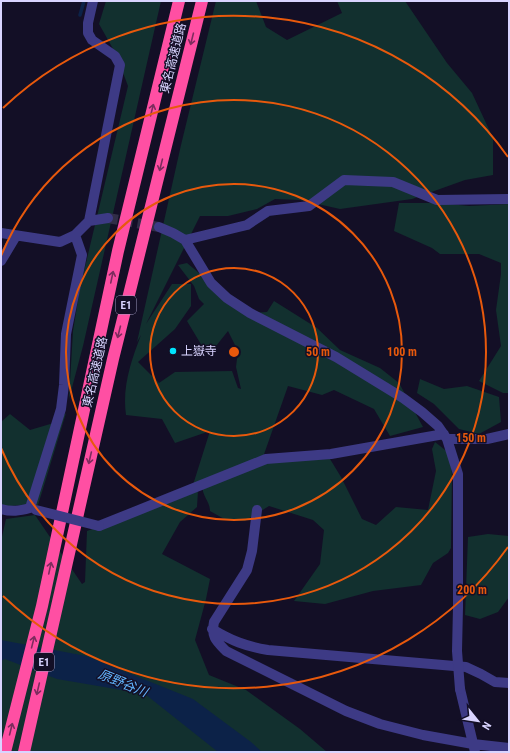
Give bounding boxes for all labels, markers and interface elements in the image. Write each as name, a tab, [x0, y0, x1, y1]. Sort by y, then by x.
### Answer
street label: 東名高速道路	[157, 21, 189, 95]
one-way arrow	[188, 32, 196, 45]
one-way arrow	[148, 103, 156, 116]
one-way arrow	[157, 158, 164, 171]
one-way arrow	[108, 271, 116, 284]
road number: E1	[116, 296, 136, 314]
one-way arrow	[115, 325, 123, 338]
street label: 東名高速道路	[80, 335, 110, 409]
place label: 上嶽寺	[181, 344, 217, 358]
centre of rings	[227, 345, 241, 359]
text: 50 m	[306, 345, 330, 359]
text: 100 m	[387, 345, 417, 359]
marker: 上嶽寺	[168, 346, 178, 356]
text: 150 m	[456, 431, 486, 445]
one-way arrow	[86, 452, 94, 465]
one-way arrow	[46, 562, 54, 575]
text: 200 m	[457, 583, 487, 597]
one-way arrow	[29, 635, 37, 648]
road number: E1	[34, 653, 54, 671]
water label: 原野谷川	[96, 666, 152, 700]
one-way arrow	[33, 682, 41, 695]
north arrow	[458, 701, 498, 741]
text: N	[479, 720, 494, 732]
one-way arrow	[8, 723, 15, 736]

